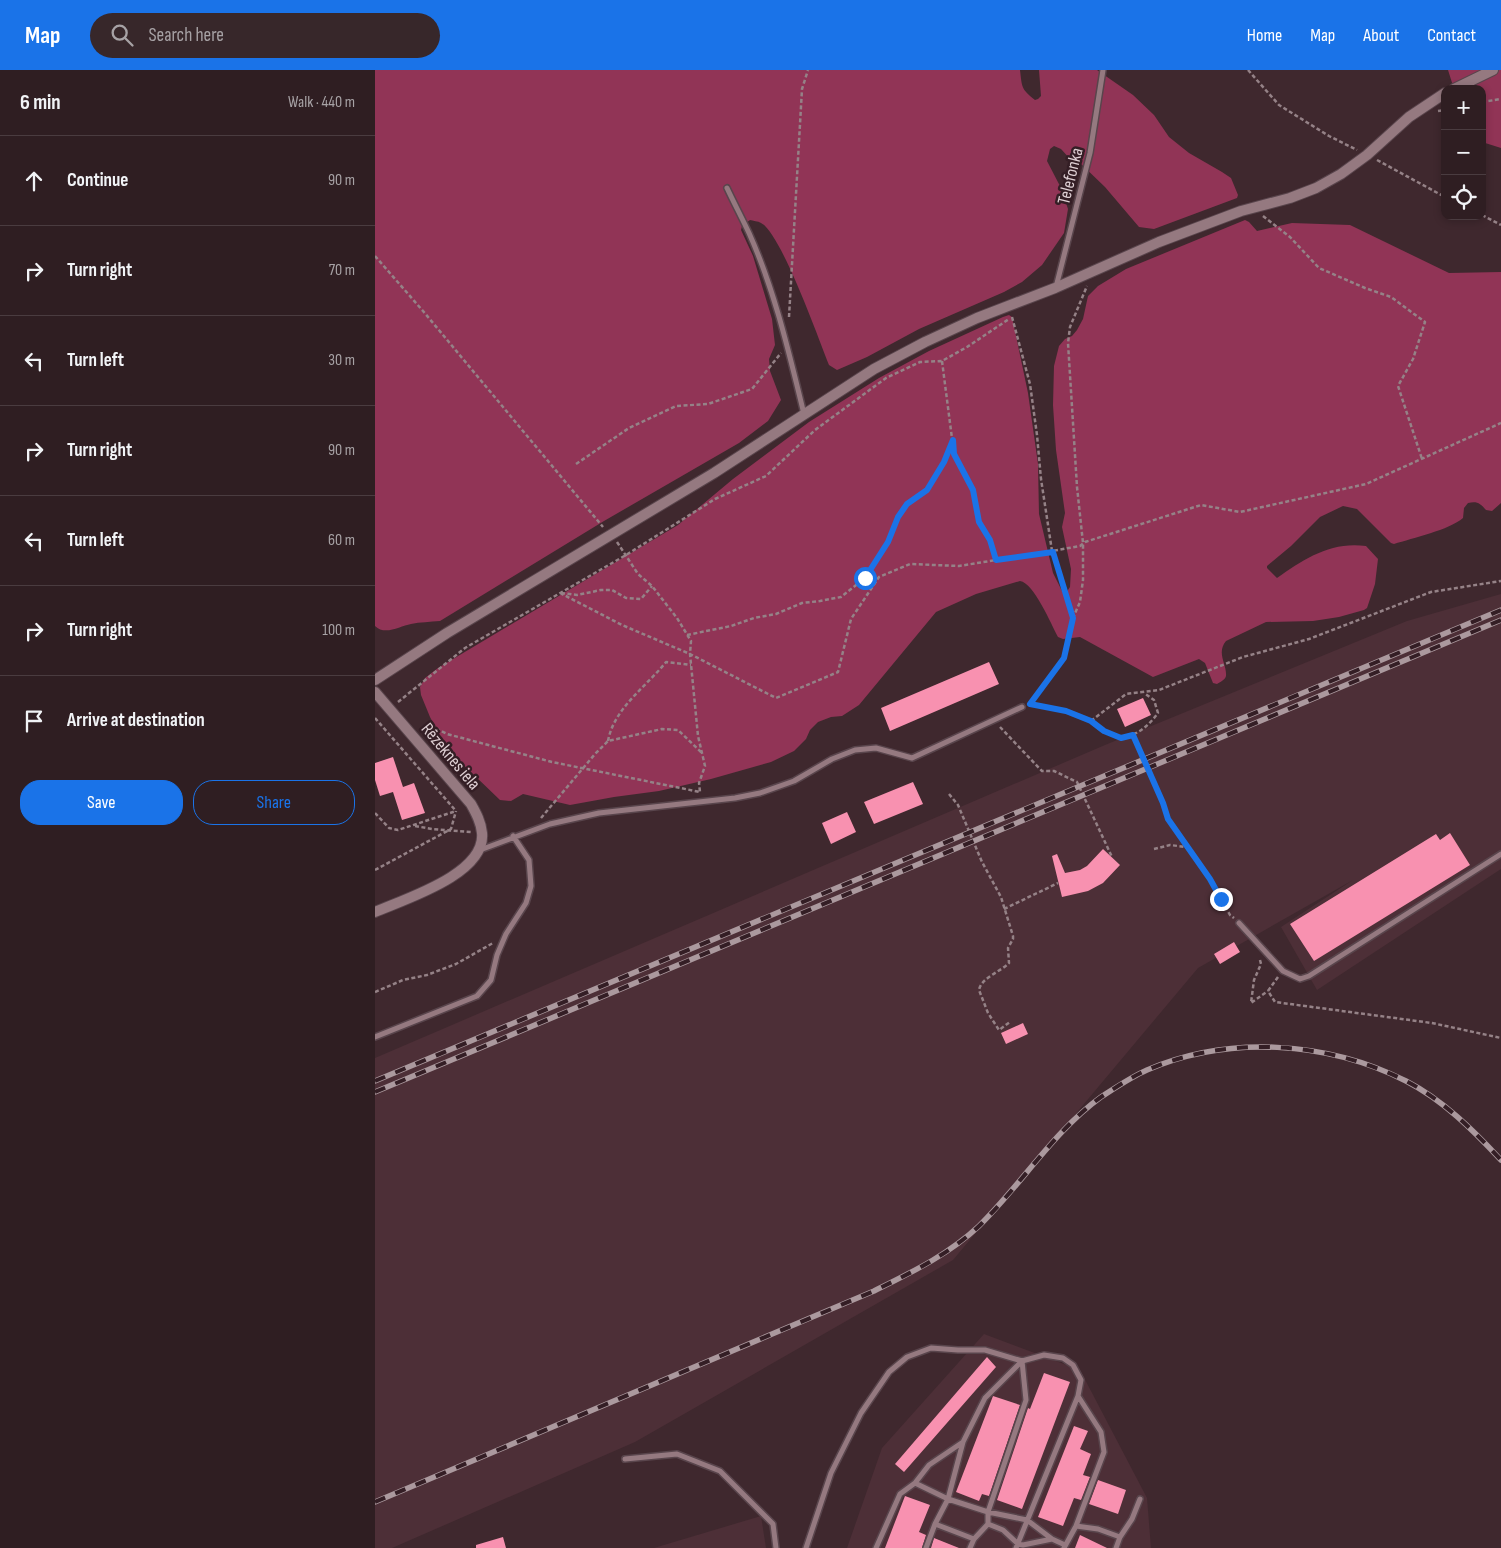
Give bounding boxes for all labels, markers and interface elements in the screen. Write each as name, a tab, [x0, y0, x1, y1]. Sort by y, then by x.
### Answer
search box	[90, 13, 440, 58]
text: Map	[25, 21, 60, 50]
icon: search	[108, 21, 136, 49]
text: Search here	[148, 24, 224, 47]
text: Home	[1247, 25, 1282, 46]
text: Map	[1310, 25, 1335, 46]
text: About	[1363, 25, 1399, 46]
text: Contact	[1427, 25, 1476, 46]
map controls	[1441, 85, 1486, 220]
button: +	[1441, 85, 1486, 130]
text: 6 min	[20, 90, 61, 115]
text: Walk · 440 m	[288, 93, 355, 112]
button: −	[1441, 130, 1486, 175]
street label: Telefonka	[1053, 146, 1088, 207]
icon: ahead	[20, 167, 48, 195]
text: Continue	[67, 169, 128, 192]
text: 90 m	[328, 171, 355, 190]
button: locate	[1441, 175, 1486, 220]
icon: right	[20, 257, 48, 285]
text: Turn right	[67, 259, 132, 282]
text: 70 m	[329, 261, 355, 280]
icon: left	[20, 347, 48, 375]
text: Turn left	[67, 349, 124, 372]
text: 30 m	[328, 351, 355, 370]
icon: right	[20, 437, 48, 465]
text: Turn right	[67, 439, 132, 462]
text: 90 m	[328, 441, 355, 460]
icon: left	[20, 527, 48, 555]
text: Turn left	[67, 529, 124, 552]
text: 60 m	[328, 531, 355, 550]
route start	[854, 567, 877, 590]
icon: right	[20, 617, 48, 645]
text: Turn right	[67, 619, 132, 642]
text: 100 m	[322, 621, 355, 640]
icon: arrive	[20, 707, 48, 735]
text: Arrive at destination	[67, 709, 205, 732]
street label: Rēzeknes iela	[417, 719, 485, 794]
button: Save	[20, 780, 183, 825]
button: Share	[193, 780, 355, 825]
route end	[1210, 888, 1233, 911]

